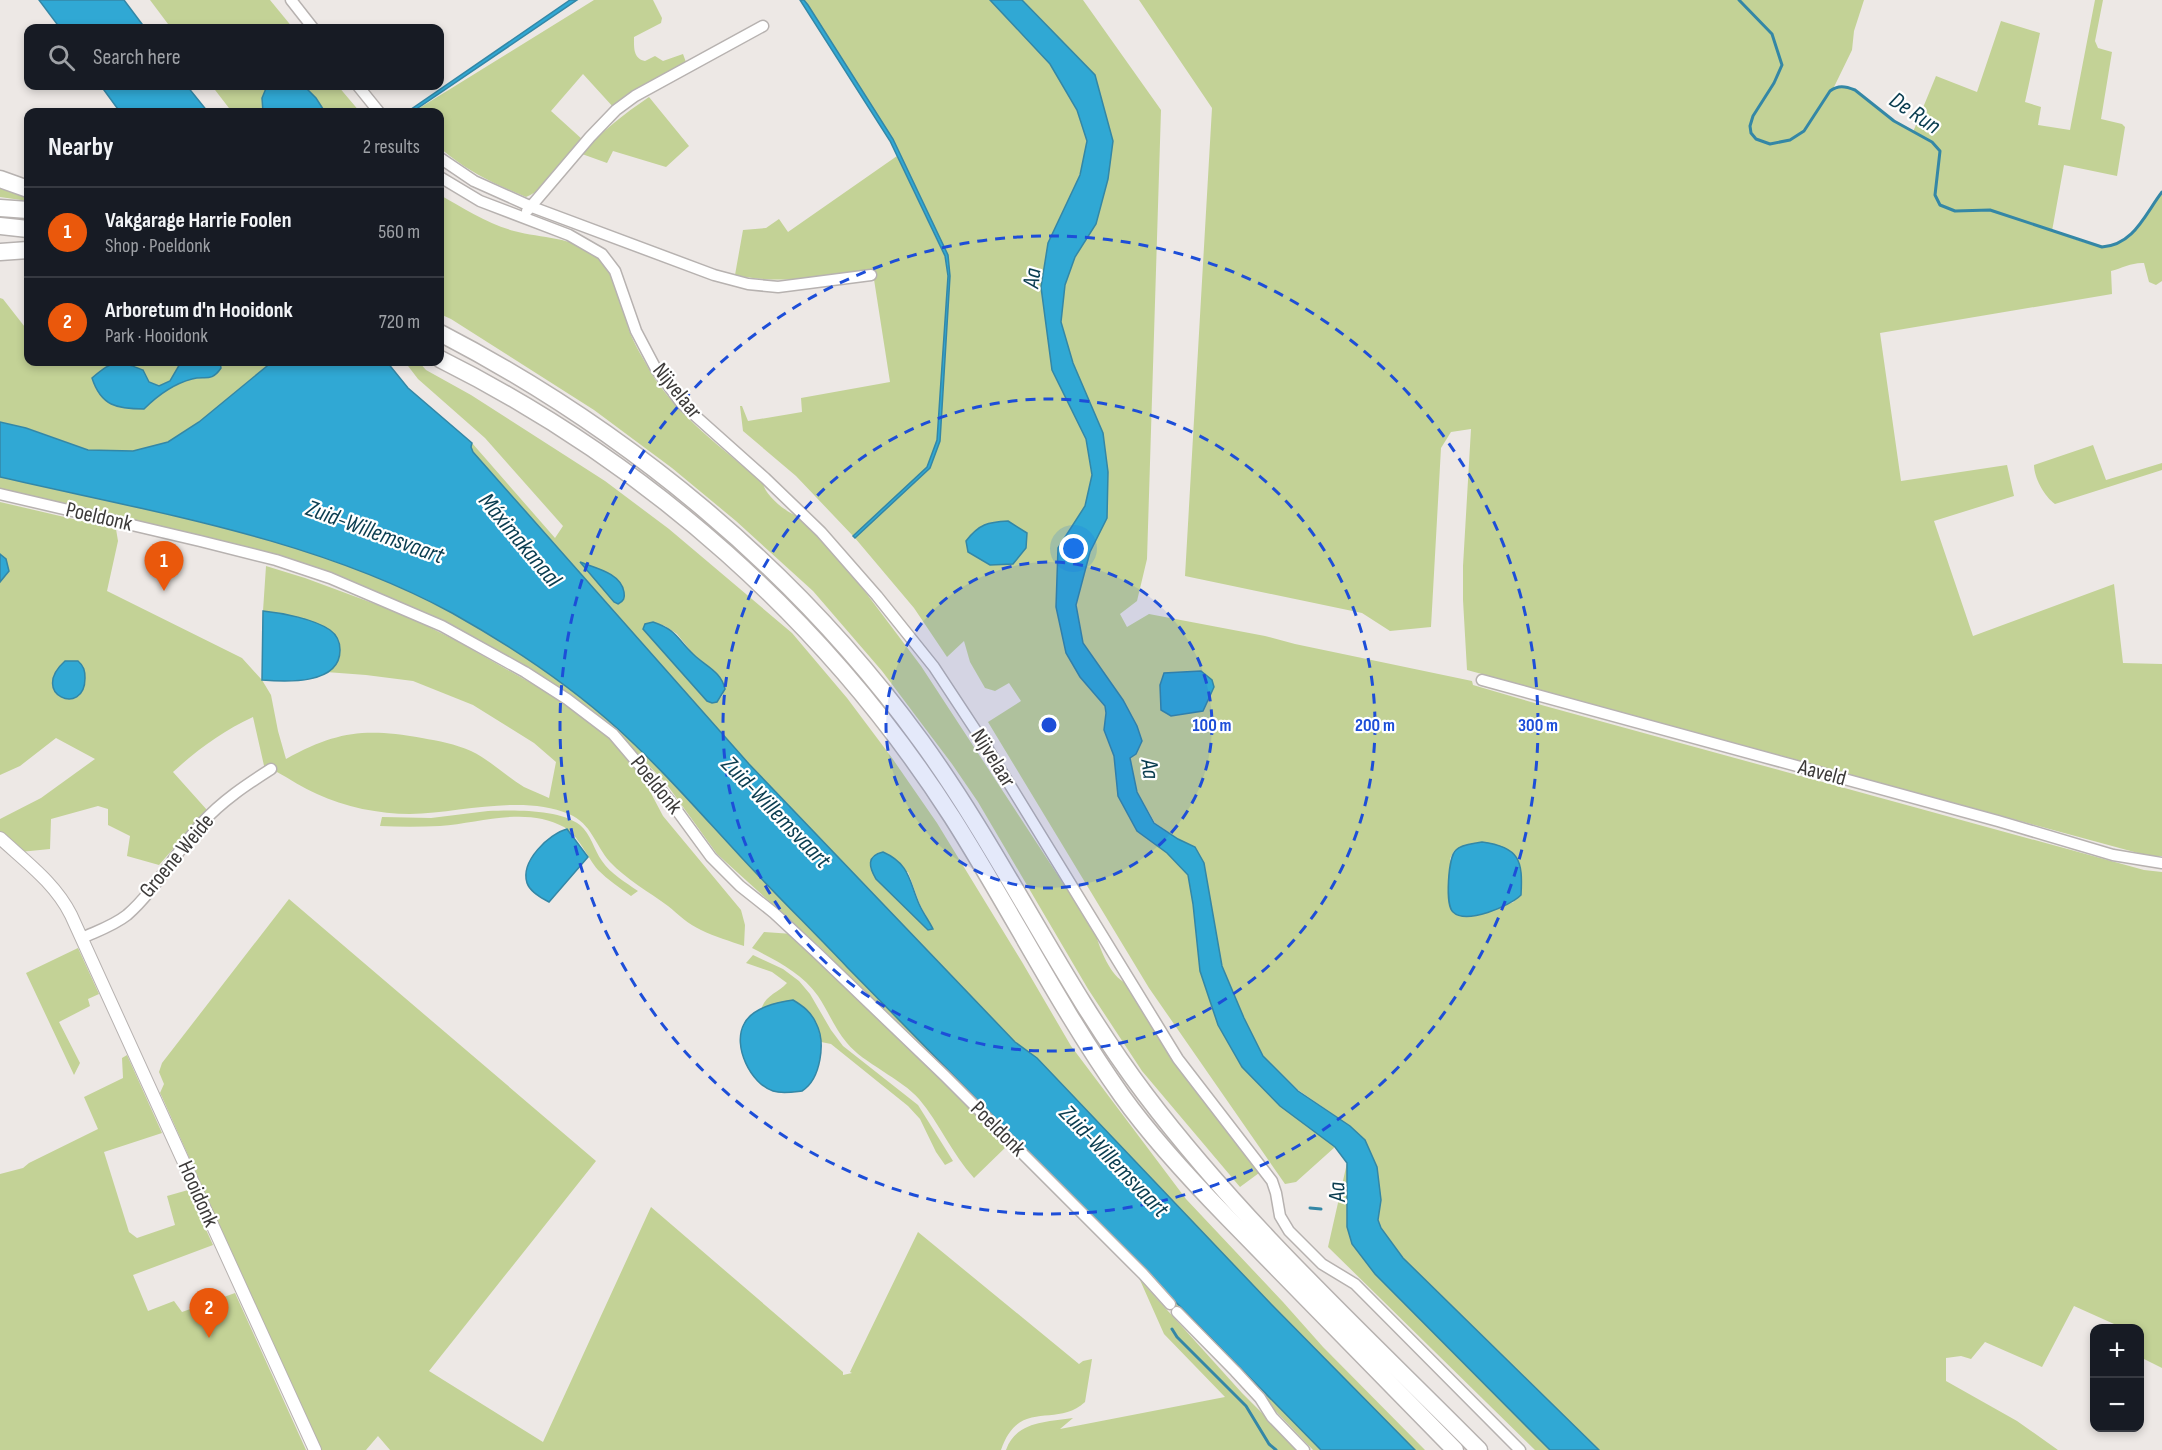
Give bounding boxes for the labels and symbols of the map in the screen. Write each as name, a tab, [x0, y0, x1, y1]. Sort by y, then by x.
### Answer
water label: De Run	[1884, 85, 1946, 141]
water label: Aa	[1016, 266, 1048, 291]
street label: Nijvelaar	[646, 358, 708, 424]
water label: Máximakanaal	[472, 487, 568, 593]
water label: Zuid-Willemsvaart	[301, 493, 449, 571]
street label: Poeldonk	[63, 496, 135, 538]
your location	[1059, 534, 1088, 563]
pin: 1	[144, 542, 184, 591]
centre of rings	[1039, 715, 1059, 735]
text: 100 m	[1193, 715, 1232, 736]
text: 200 m	[1355, 715, 1395, 736]
text: 300 m	[1518, 715, 1558, 736]
street label: Nijvelaar	[965, 724, 1021, 792]
water label: Zuid-Willemsvaart	[715, 749, 837, 875]
street label: Poeldonk	[624, 750, 688, 820]
street label: Aaveld	[1794, 753, 1849, 792]
water label: Aa	[1134, 756, 1166, 781]
street label: Groene Weide	[134, 808, 220, 904]
street label: Poeldonk	[965, 1096, 1032, 1163]
water label: Zuid-Willemsvaart	[1053, 1098, 1175, 1224]
street label: Hooidonk	[172, 1157, 225, 1232]
water label: Aa	[1322, 1181, 1352, 1204]
pin: 2	[190, 1288, 228, 1338]

